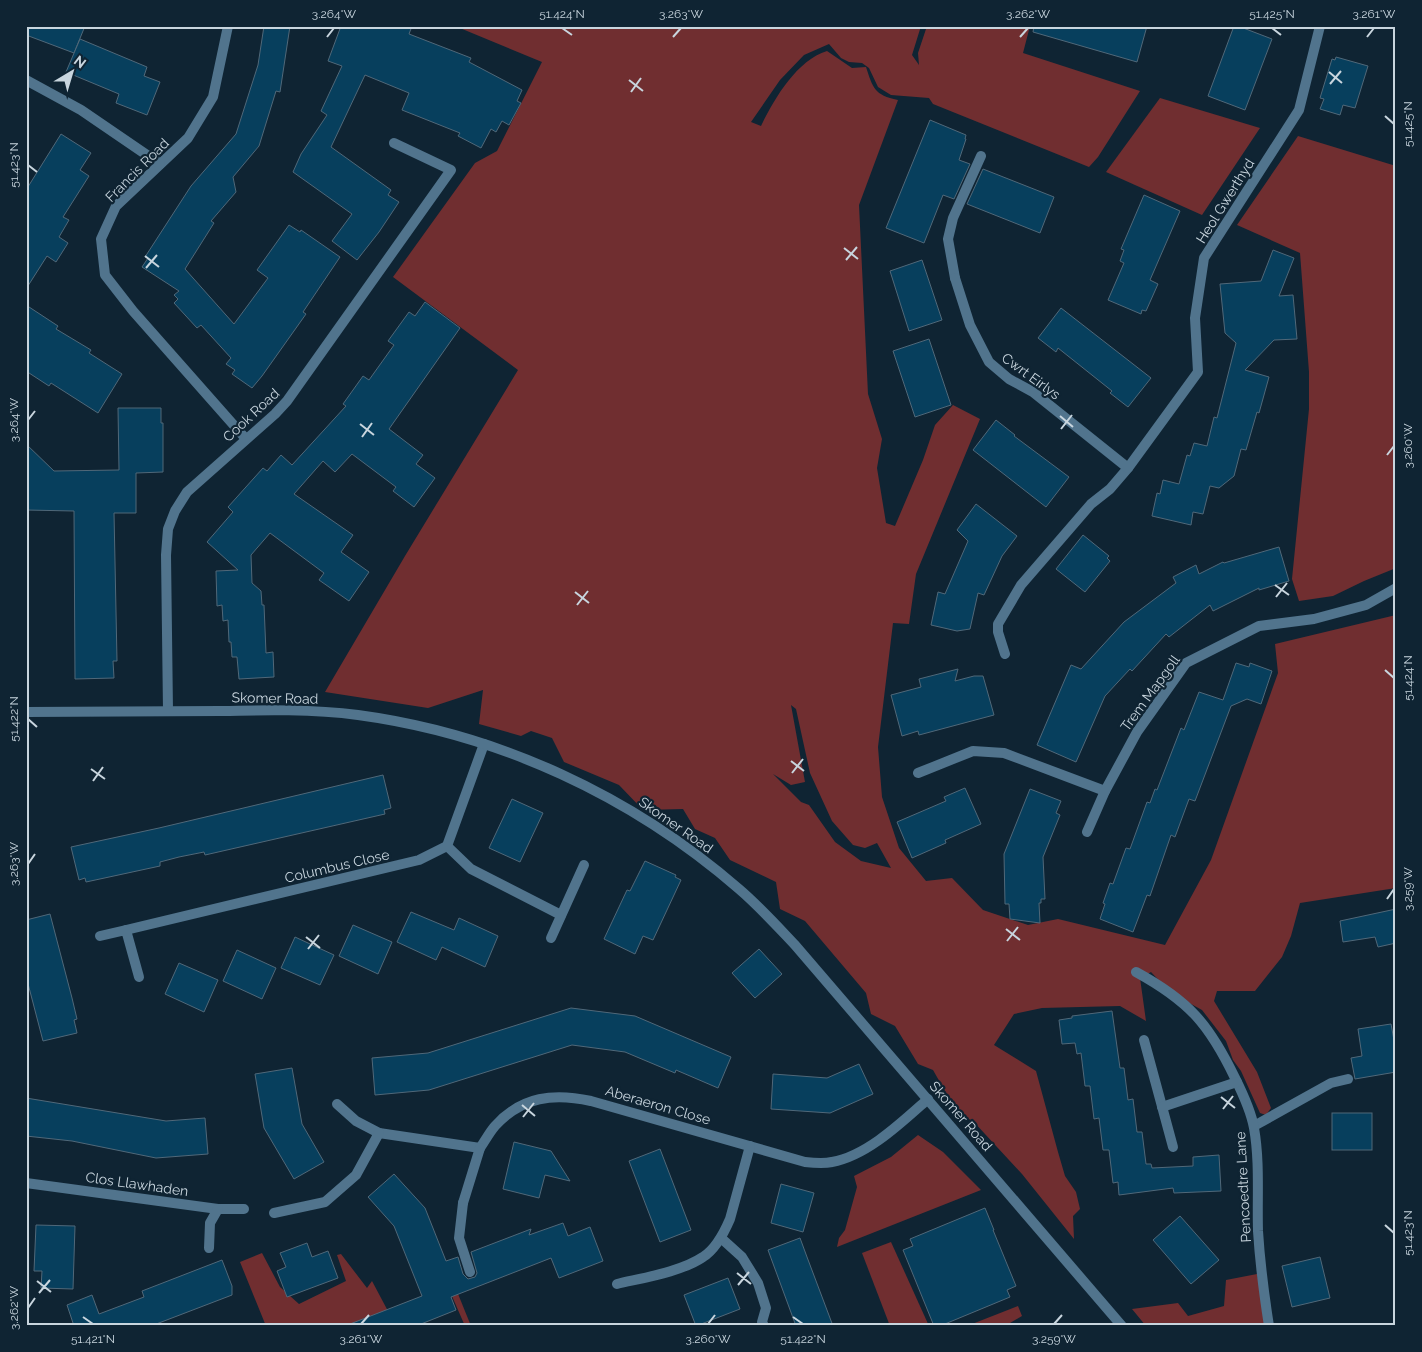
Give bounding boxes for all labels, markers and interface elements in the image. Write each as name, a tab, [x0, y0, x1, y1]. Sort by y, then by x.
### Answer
text: 3.264°W	[312, 7, 357, 21]
text: 51.424°N	[539, 7, 585, 21]
text: 3.263°W	[659, 7, 703, 21]
text: 3.262°W	[1006, 7, 1050, 21]
text: 51.425°N	[1249, 7, 1295, 21]
text: 3.261°W	[1353, 7, 1396, 21]
north arrow	[48, 48, 98, 98]
text: N	[71, 52, 89, 71]
text: 51.425°N	[1401, 101, 1415, 147]
street label: Francis Road	[102, 135, 172, 205]
text: 51.423°N	[7, 142, 21, 188]
street label: Heol Gwerthyd	[1193, 156, 1257, 246]
street label: Cwrt Eirlys	[999, 349, 1064, 403]
street label: Cook Road	[220, 385, 282, 445]
text: 3.264°W	[7, 397, 21, 442]
text: 3.260°W	[1401, 423, 1415, 469]
street label: Trem Mapgoll	[1117, 652, 1183, 734]
text: 51.424°N	[1401, 655, 1415, 701]
street label: Skomer Road	[232, 689, 318, 707]
text: 51.422°N	[7, 696, 21, 742]
street label: Skomer Road	[636, 794, 716, 856]
text: 3.263°W	[7, 842, 21, 886]
street label: Columbus Close	[283, 846, 391, 886]
text: 3.259°W	[1401, 867, 1415, 911]
street label: Skomer Road	[927, 1078, 995, 1154]
street label: Aberaeron Close	[604, 1082, 712, 1128]
street label: Pencoedtre Lane	[1232, 1131, 1254, 1243]
street label: Clos Llawhaden	[85, 1169, 189, 1199]
text: 51.423°N	[1401, 1210, 1415, 1256]
text: 3.262°W	[7, 1286, 21, 1330]
text: 51.421°N	[71, 1332, 115, 1346]
text: 3.261°W	[340, 1332, 383, 1346]
text: 3.260°W	[685, 1332, 731, 1346]
text: 51.422°N	[780, 1332, 826, 1346]
text: 3.259°W	[1032, 1332, 1076, 1346]

